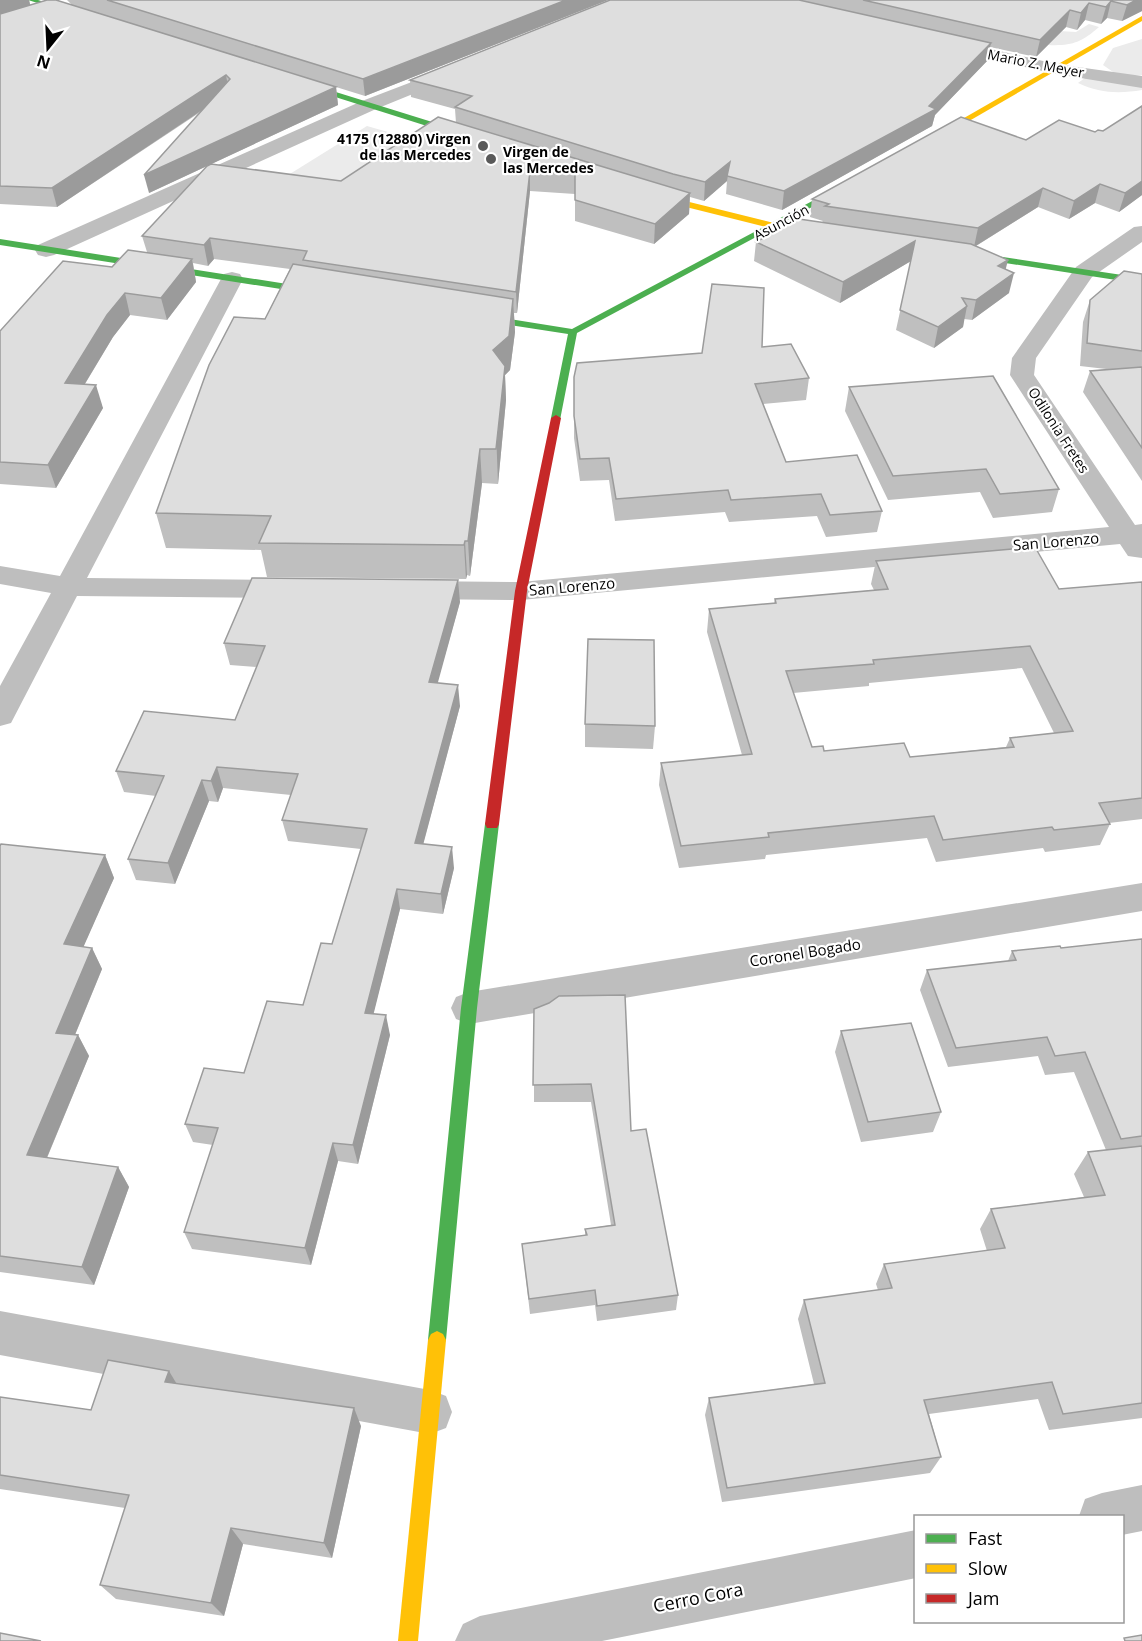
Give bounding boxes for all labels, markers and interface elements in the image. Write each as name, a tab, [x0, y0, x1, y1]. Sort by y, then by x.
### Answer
north arrow	[18, 18, 78, 78]
street label: Mario Z. Meyer	[986, 44, 1086, 82]
text: N	[34, 50, 53, 75]
place label: 4175 (12880) Virgen de las Mercedes	[337, 129, 471, 164]
marker: 4175 (12880) Virgen de las Mercedes	[476, 139, 490, 153]
place label: Virgen de las Mercedes	[503, 142, 594, 177]
marker: Virgen de las Mercedes	[484, 152, 498, 166]
street label: Asunción	[750, 200, 812, 244]
street label: Odilonia Fretes	[1024, 383, 1094, 477]
street label: San Lorenzo	[1012, 527, 1100, 555]
street label: San Lorenzo	[528, 572, 616, 600]
street label: Coronel Bogado	[748, 933, 862, 971]
legend	[914, 1515, 1124, 1623]
text: Fast	[968, 1526, 1002, 1550]
text: Slow	[968, 1556, 1007, 1580]
street label: Cerro Cora	[651, 1577, 745, 1617]
text: Jam	[966, 1586, 1000, 1610]

